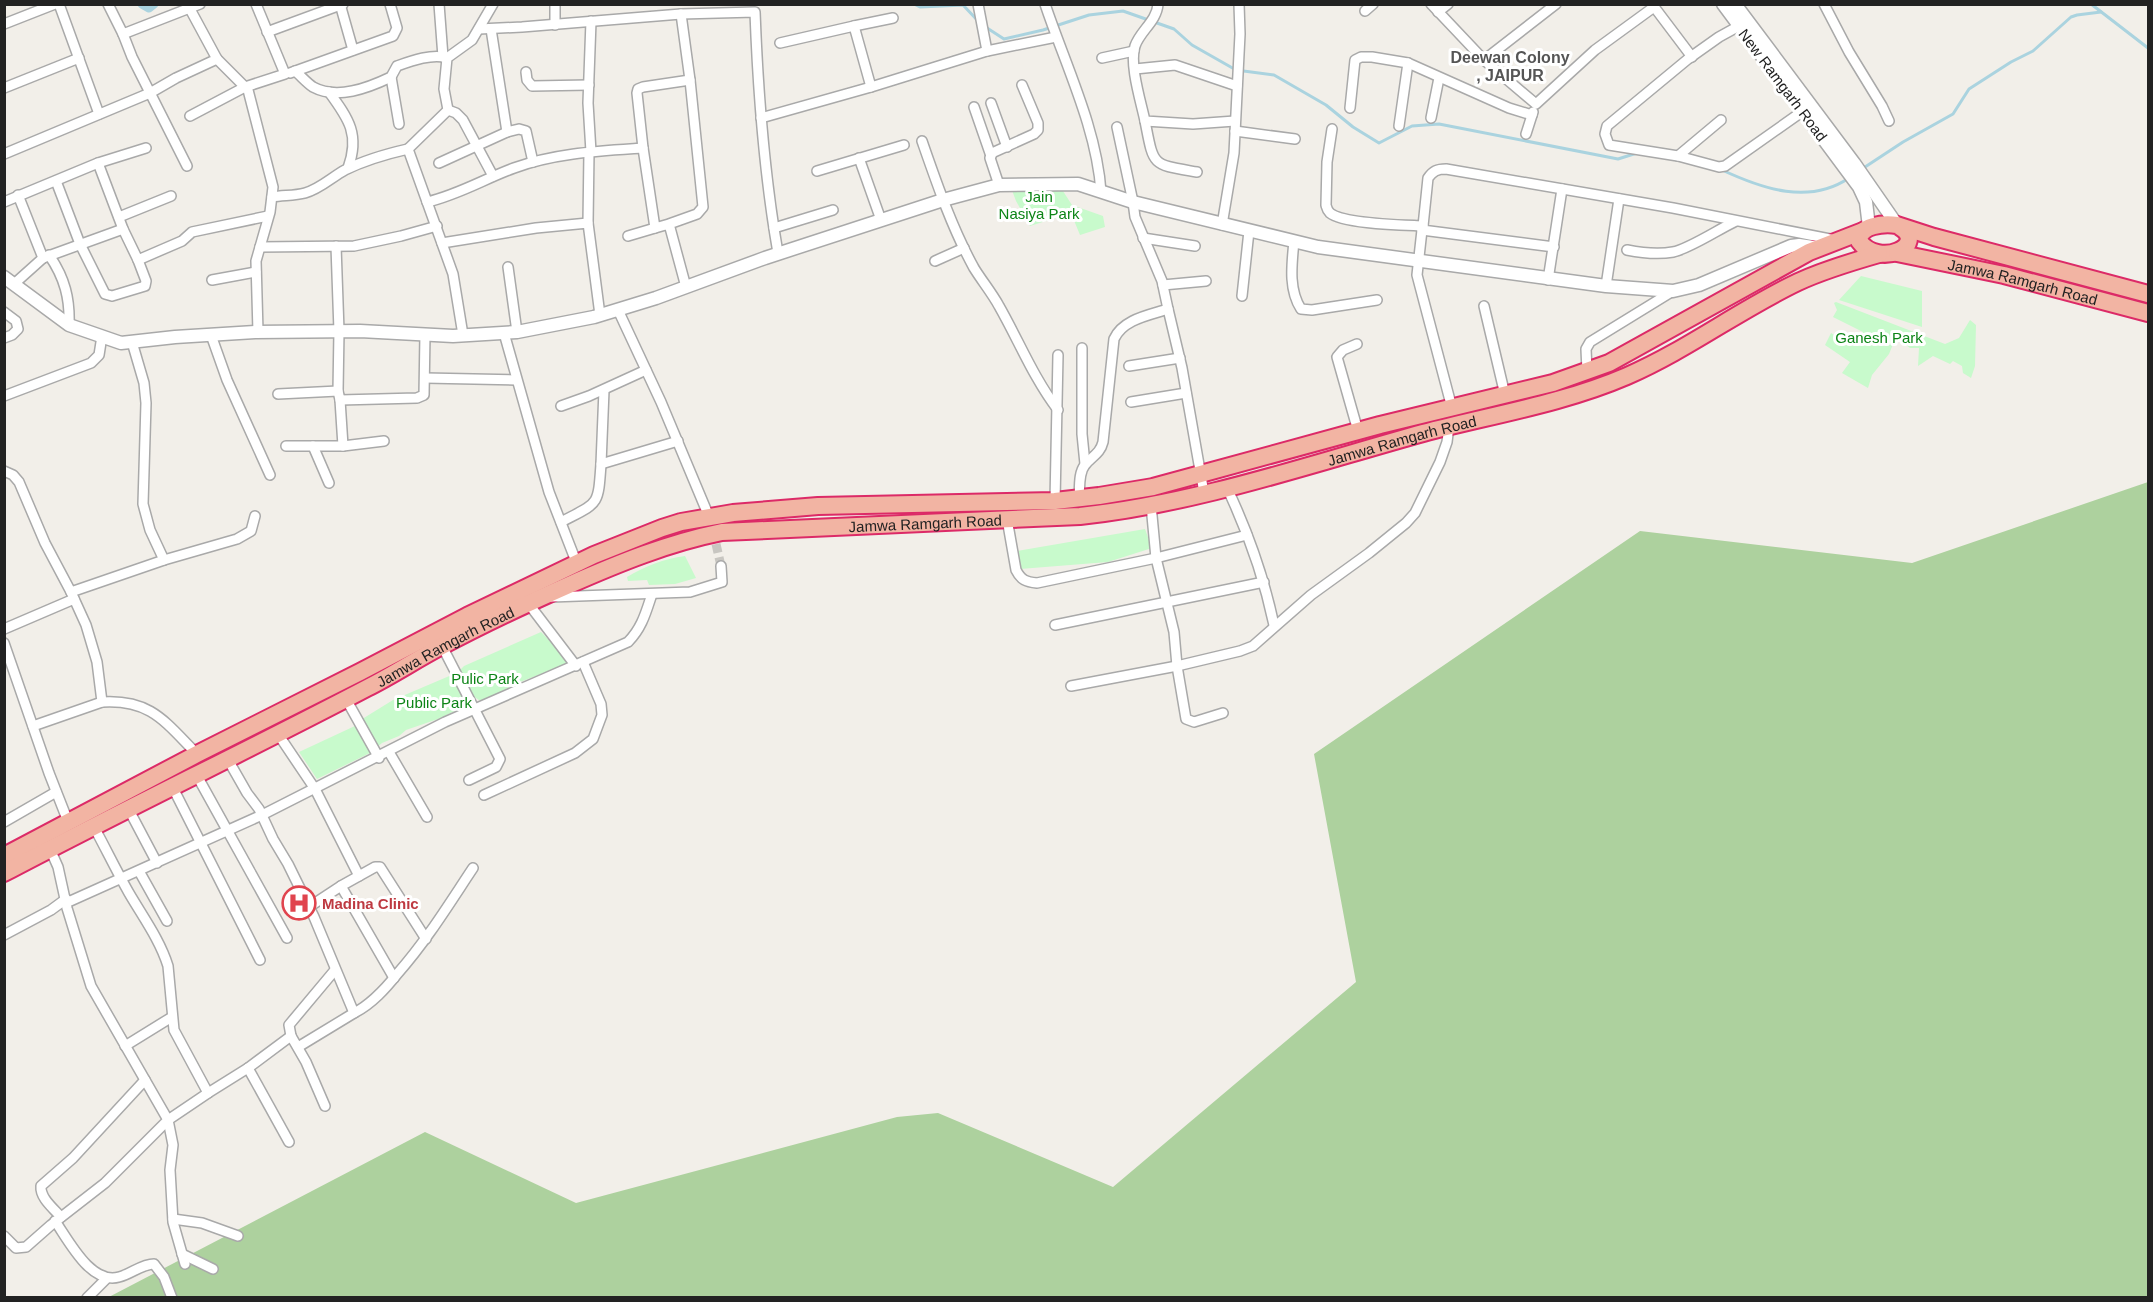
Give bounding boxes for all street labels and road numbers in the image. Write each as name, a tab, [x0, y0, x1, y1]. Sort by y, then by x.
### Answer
street label: New Ramgarh Road	[1735, 26, 1831, 144]
street label: Jamwa Ramgarh Road	[1946, 255, 2099, 308]
street label: Jamwa Ramgarh Road	[1326, 412, 1478, 469]
street label: Jamwa Ramgarh Road	[848, 511, 1002, 535]
street label: Jamwa Ramgarh Road	[373, 603, 517, 690]

